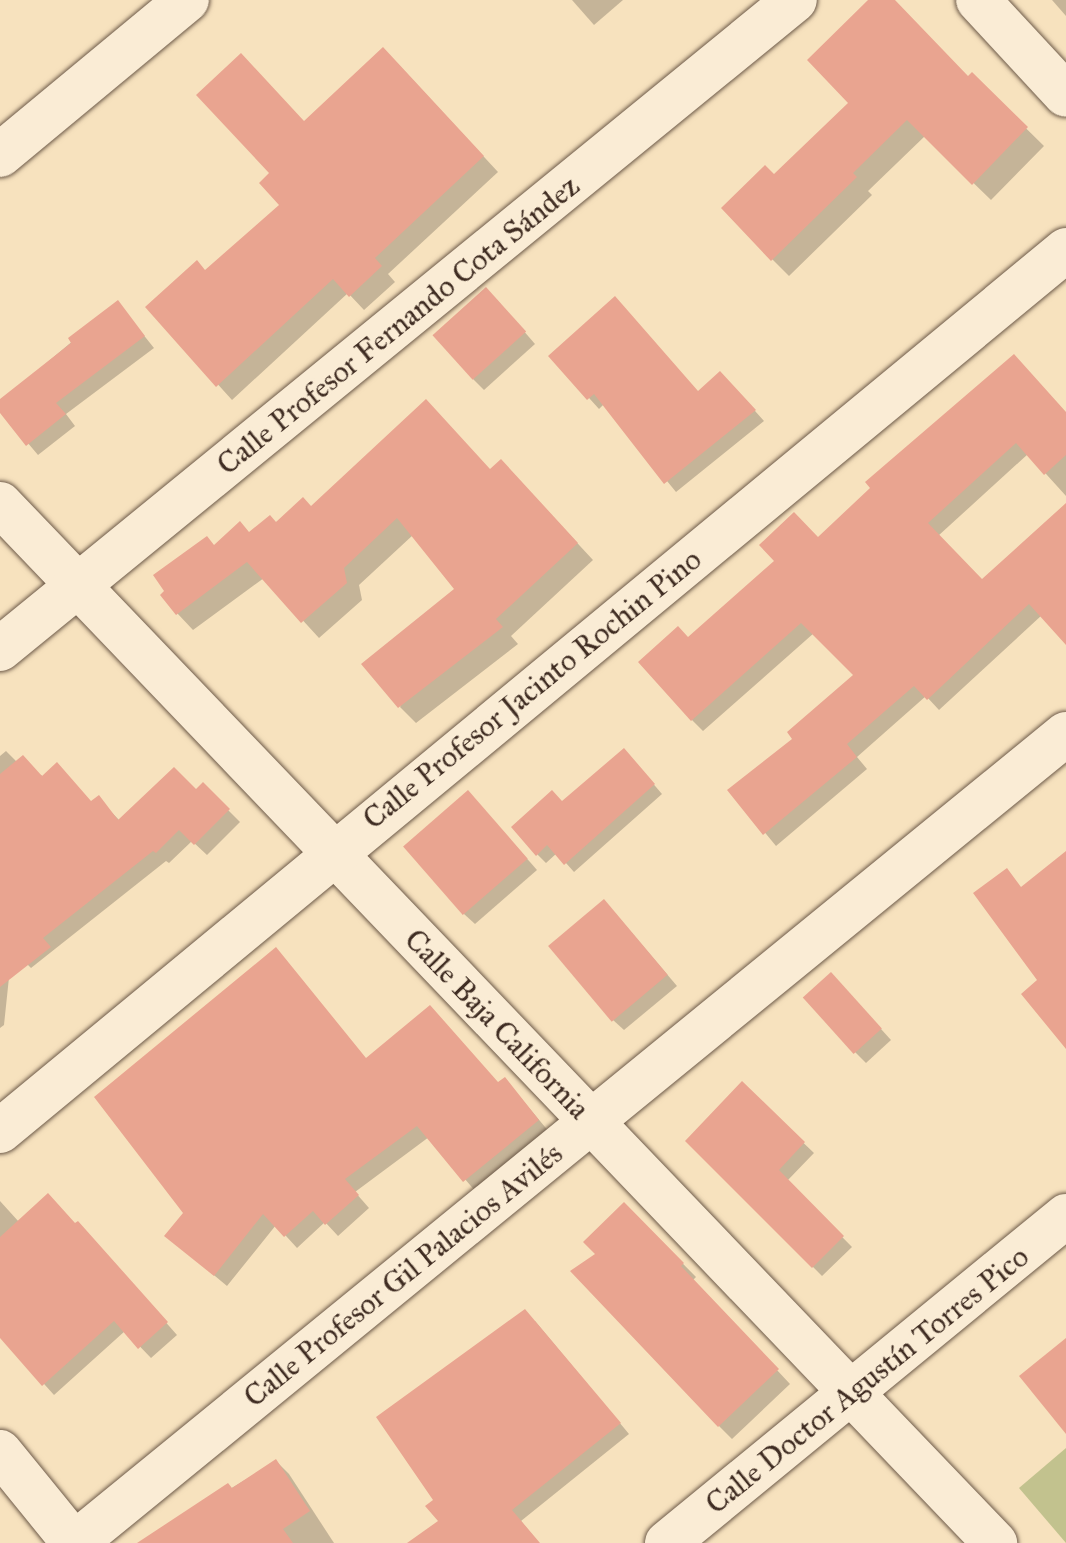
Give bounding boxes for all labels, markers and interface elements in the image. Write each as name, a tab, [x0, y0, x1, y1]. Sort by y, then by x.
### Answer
street label: Calle Profesor Fernando Cota Sández	[210, 168, 586, 482]
street label: Calle Profesor Jacinto Rochin Pino	[356, 541, 708, 837]
street label: Calle Baja California	[397, 922, 597, 1126]
street label: Calle Profesor Gil Palacios Avilés	[237, 1135, 569, 1415]
street label: Calle Doctor Agustín Torres Pico	[698, 1238, 1036, 1522]

